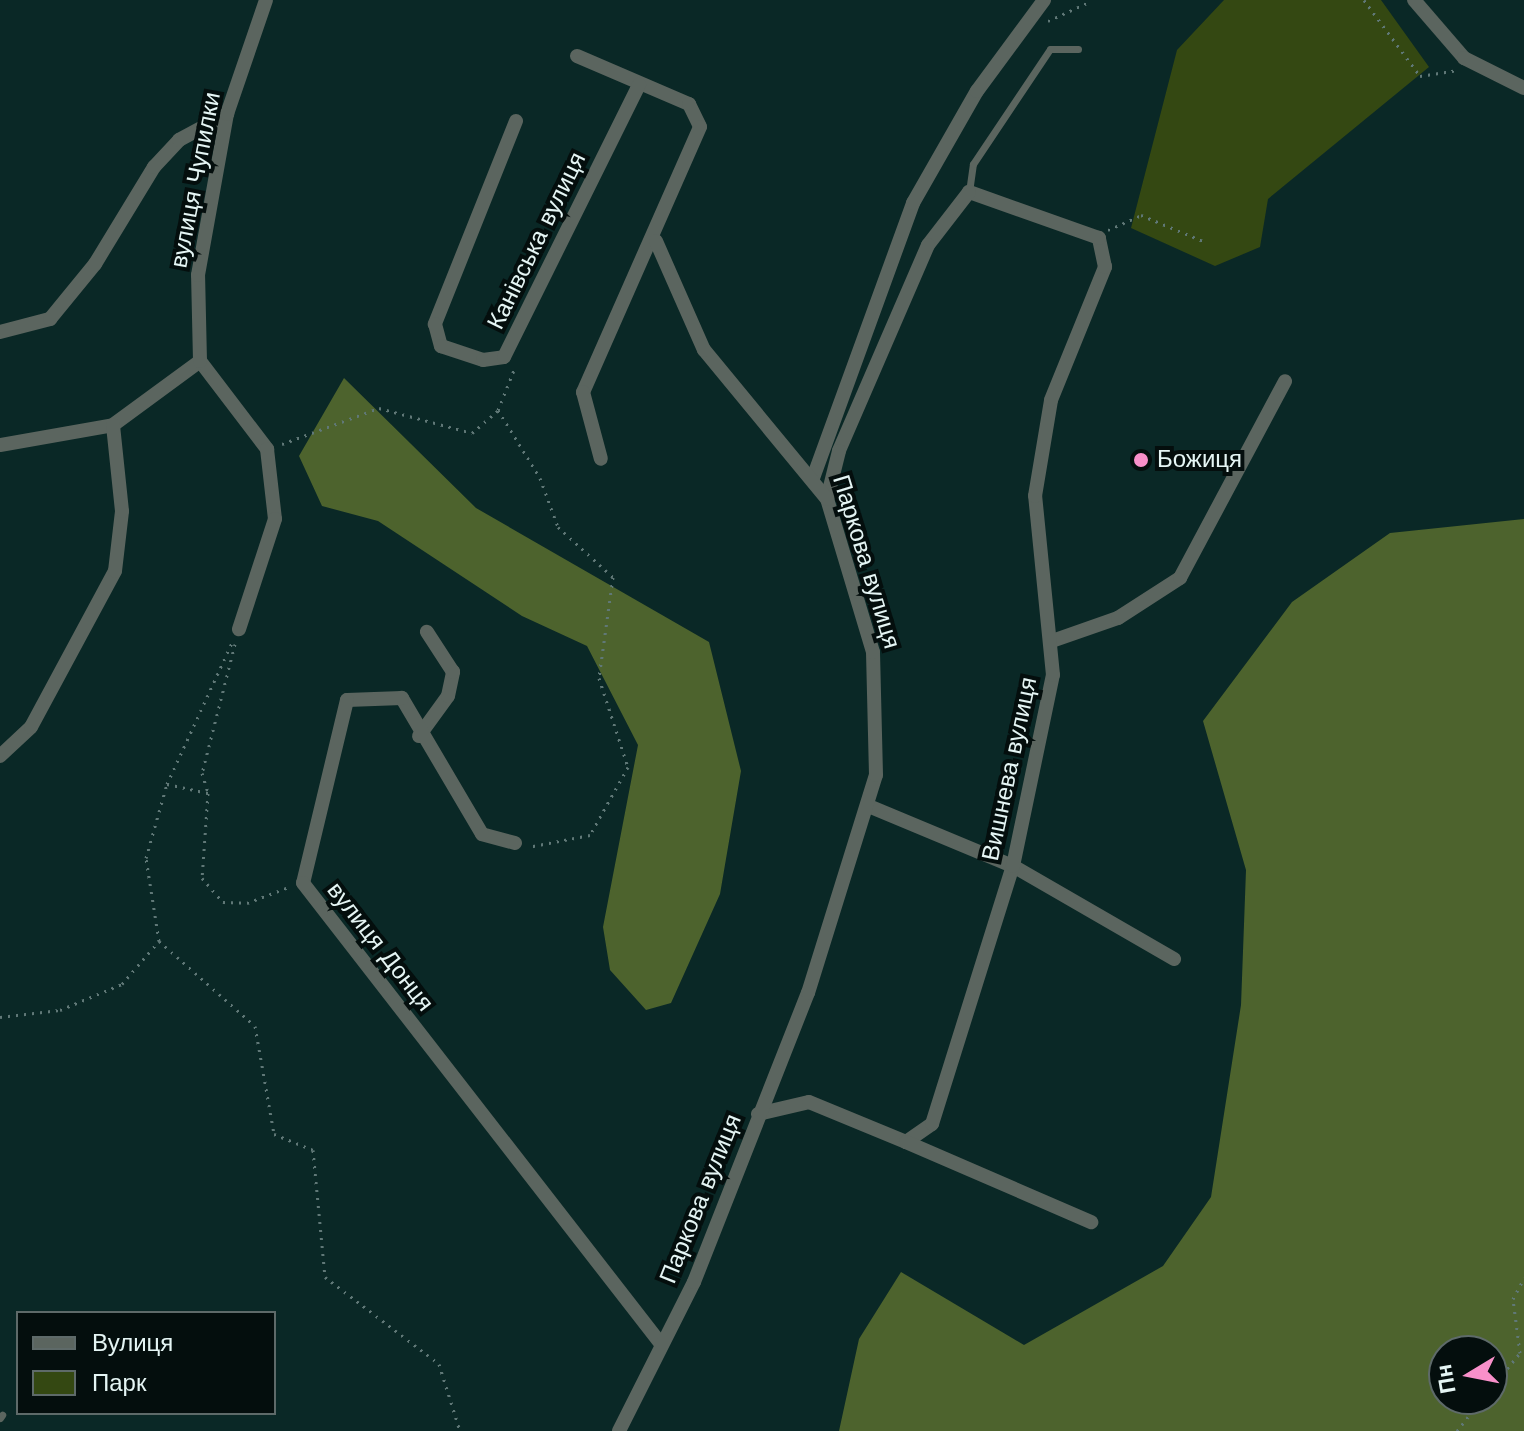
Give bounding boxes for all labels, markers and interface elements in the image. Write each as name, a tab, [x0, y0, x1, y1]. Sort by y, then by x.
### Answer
street label: вулиця Чупилки	[165, 90, 227, 270]
street label: Канівська вулиця	[482, 148, 592, 334]
place label: Божиця	[1157, 446, 1242, 474]
marker: Божиця	[1132, 451, 1150, 469]
street label: Паркова вулиця	[826, 472, 906, 652]
street label: Вишнева вулиця	[976, 674, 1044, 864]
street label: вулиця Донця	[321, 877, 439, 1017]
street label: Паркова вулиця	[654, 1110, 748, 1288]
legend	[16, 1311, 276, 1415]
text: Вулиця	[92, 1329, 173, 1357]
north arrow	[1428, 1335, 1508, 1415]
text: Пн	[1431, 1362, 1461, 1395]
text: Парк	[92, 1369, 146, 1397]

